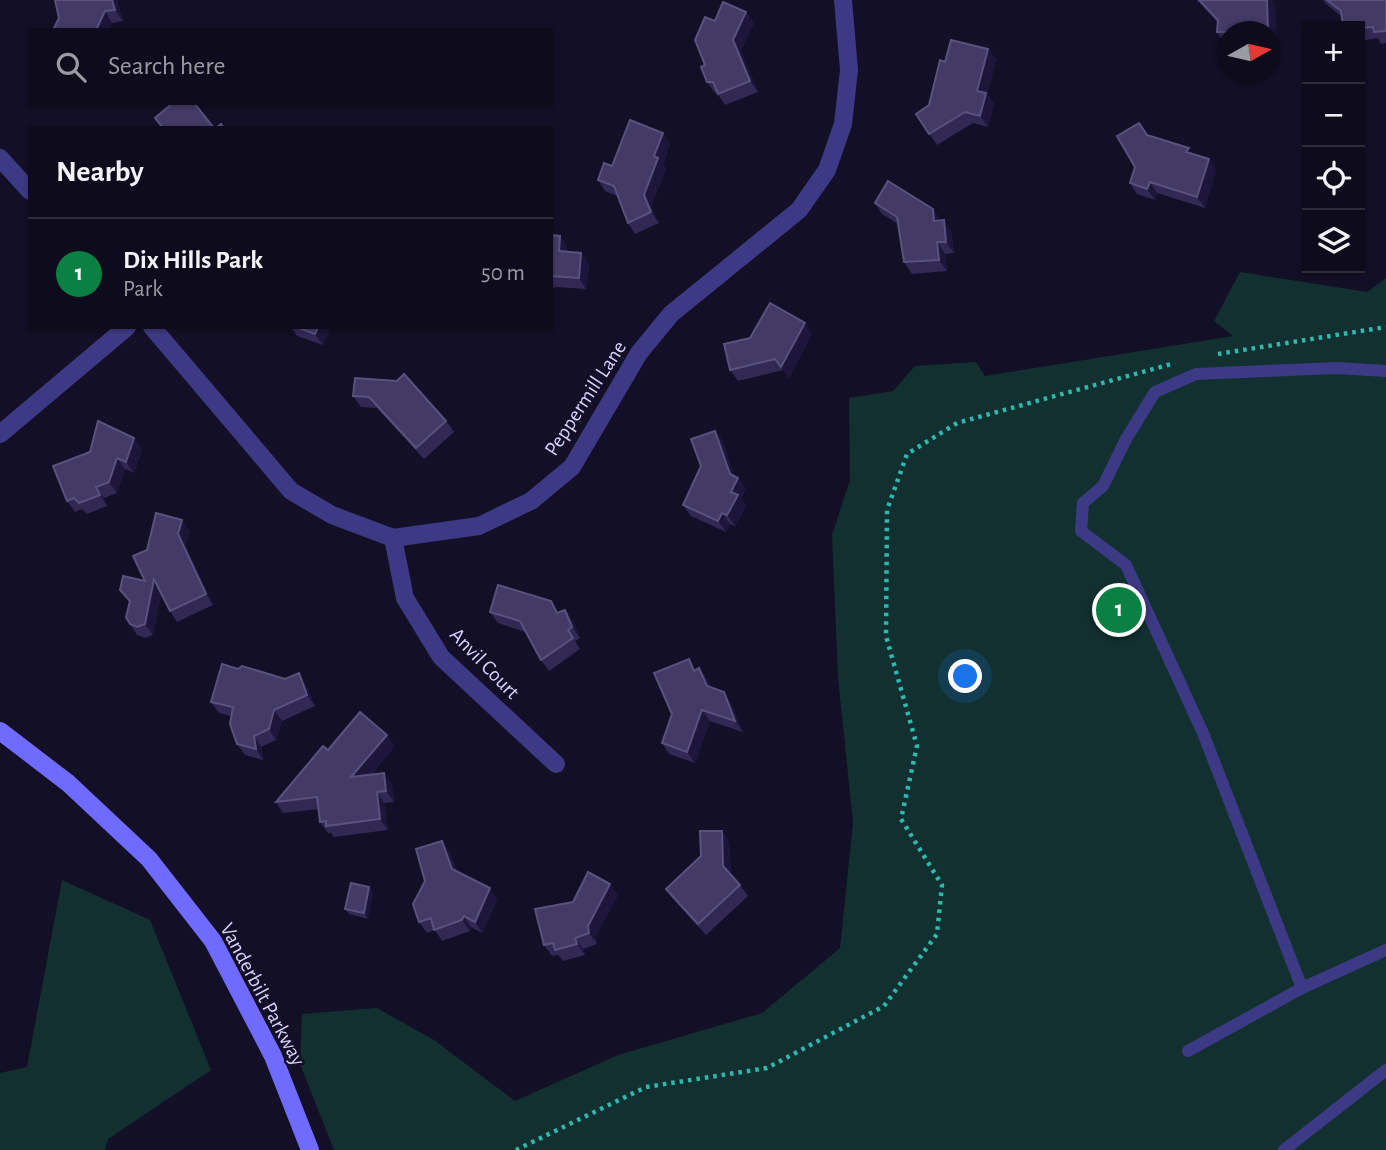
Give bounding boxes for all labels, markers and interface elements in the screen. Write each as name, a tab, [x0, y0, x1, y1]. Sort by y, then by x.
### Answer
north arrow	[1218, 21, 1281, 84]
map controls	[1302, 21, 1365, 273]
button: +	[1302, 21, 1365, 84]
search box	[28, 28, 553, 105]
icon: search	[52, 48, 90, 86]
text: Search here	[108, 53, 226, 79]
button: −	[1302, 84, 1365, 147]
button: locate	[1302, 147, 1365, 210]
text: Nearby	[56, 157, 144, 187]
button: layers	[1302, 210, 1365, 273]
text: Dix Hills Park	[123, 247, 263, 273]
text: 1	[75, 262, 83, 285]
text: 50 m	[481, 262, 525, 285]
text: Park	[123, 278, 163, 301]
street label: Peppermill Lane	[541, 337, 630, 459]
pin: 1	[1096, 584, 1142, 636]
street label: Anvil Court	[446, 624, 524, 703]
your location	[948, 659, 982, 693]
street label: Vanderbilt Parkway	[216, 920, 309, 1069]

